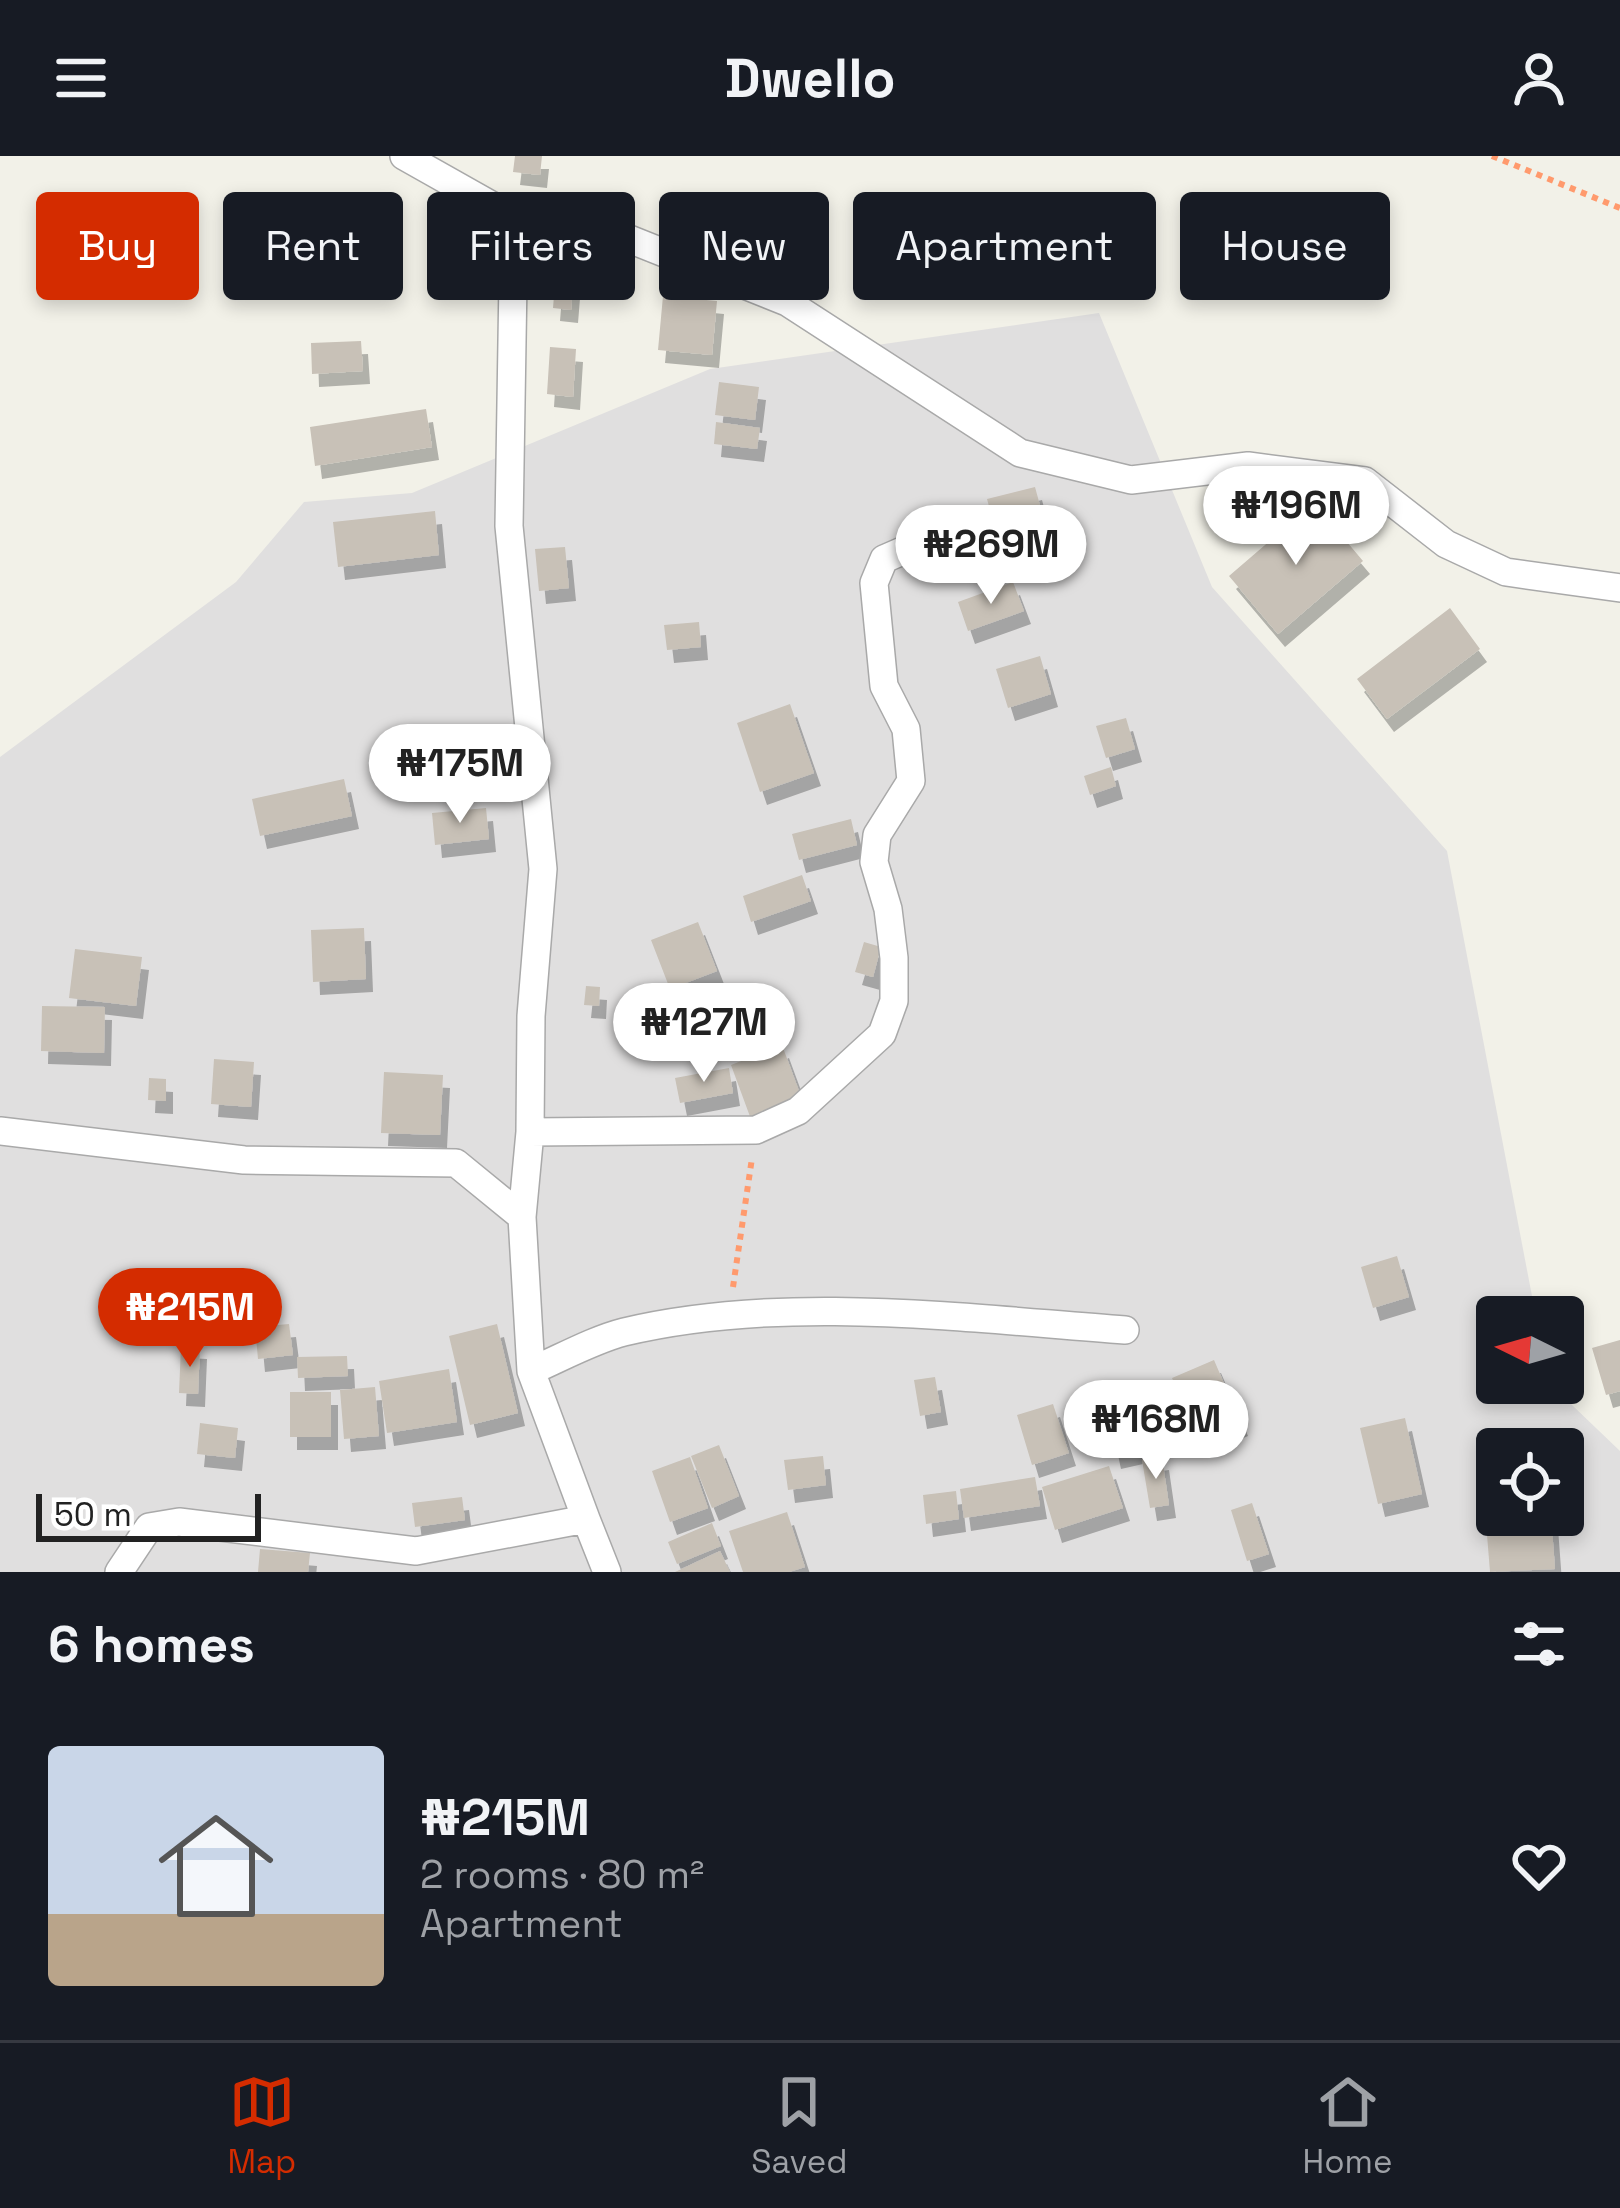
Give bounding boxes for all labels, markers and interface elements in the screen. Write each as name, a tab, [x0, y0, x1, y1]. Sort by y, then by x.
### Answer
text: Dwello	[724, 44, 896, 113]
icon: menu	[48, 45, 114, 111]
icon: person	[1506, 45, 1572, 111]
chip: Buy	[36, 192, 199, 300]
chip: Rent	[223, 192, 403, 300]
chip: Filters	[427, 192, 635, 300]
chip: New	[659, 192, 829, 300]
chip: Apartment	[853, 192, 1156, 300]
chip: House	[1180, 192, 1390, 300]
pin: ₦196M	[1212, 466, 1380, 568]
text: ₦196M	[1230, 480, 1362, 529]
pin: ₦269M	[907, 505, 1075, 607]
text: ₦269M	[922, 519, 1060, 568]
pin: ₦175M	[376, 724, 544, 826]
text: ₦175M	[396, 738, 524, 787]
pin: ₦127M	[620, 983, 788, 1085]
text: ₦127M	[640, 997, 768, 1046]
pin: ₦215M	[106, 1268, 274, 1370]
text: ₦215M	[125, 1282, 255, 1331]
north arrow	[1476, 1296, 1584, 1404]
map controls	[1476, 1296, 1584, 1536]
pin: ₦168M	[1072, 1380, 1240, 1482]
text: ₦168M	[1091, 1394, 1221, 1443]
button: locate	[1476, 1428, 1584, 1536]
scale bar	[36, 1488, 261, 1541]
text: 50 m	[54, 1494, 132, 1536]
icon: filters	[1506, 1611, 1572, 1677]
text: 6 homes	[48, 1612, 255, 1677]
text: ₦215M	[420, 1785, 590, 1850]
icon: home	[144, 1794, 288, 1938]
icon: heart	[1506, 1833, 1572, 1899]
text: 2 rooms · 80 m²	[420, 1850, 704, 1899]
text: Apartment	[420, 1899, 623, 1948]
tab: Map	[228, 2069, 296, 2183]
tab: Saved	[751, 2069, 848, 2183]
tab: Home	[1303, 2069, 1392, 2183]

